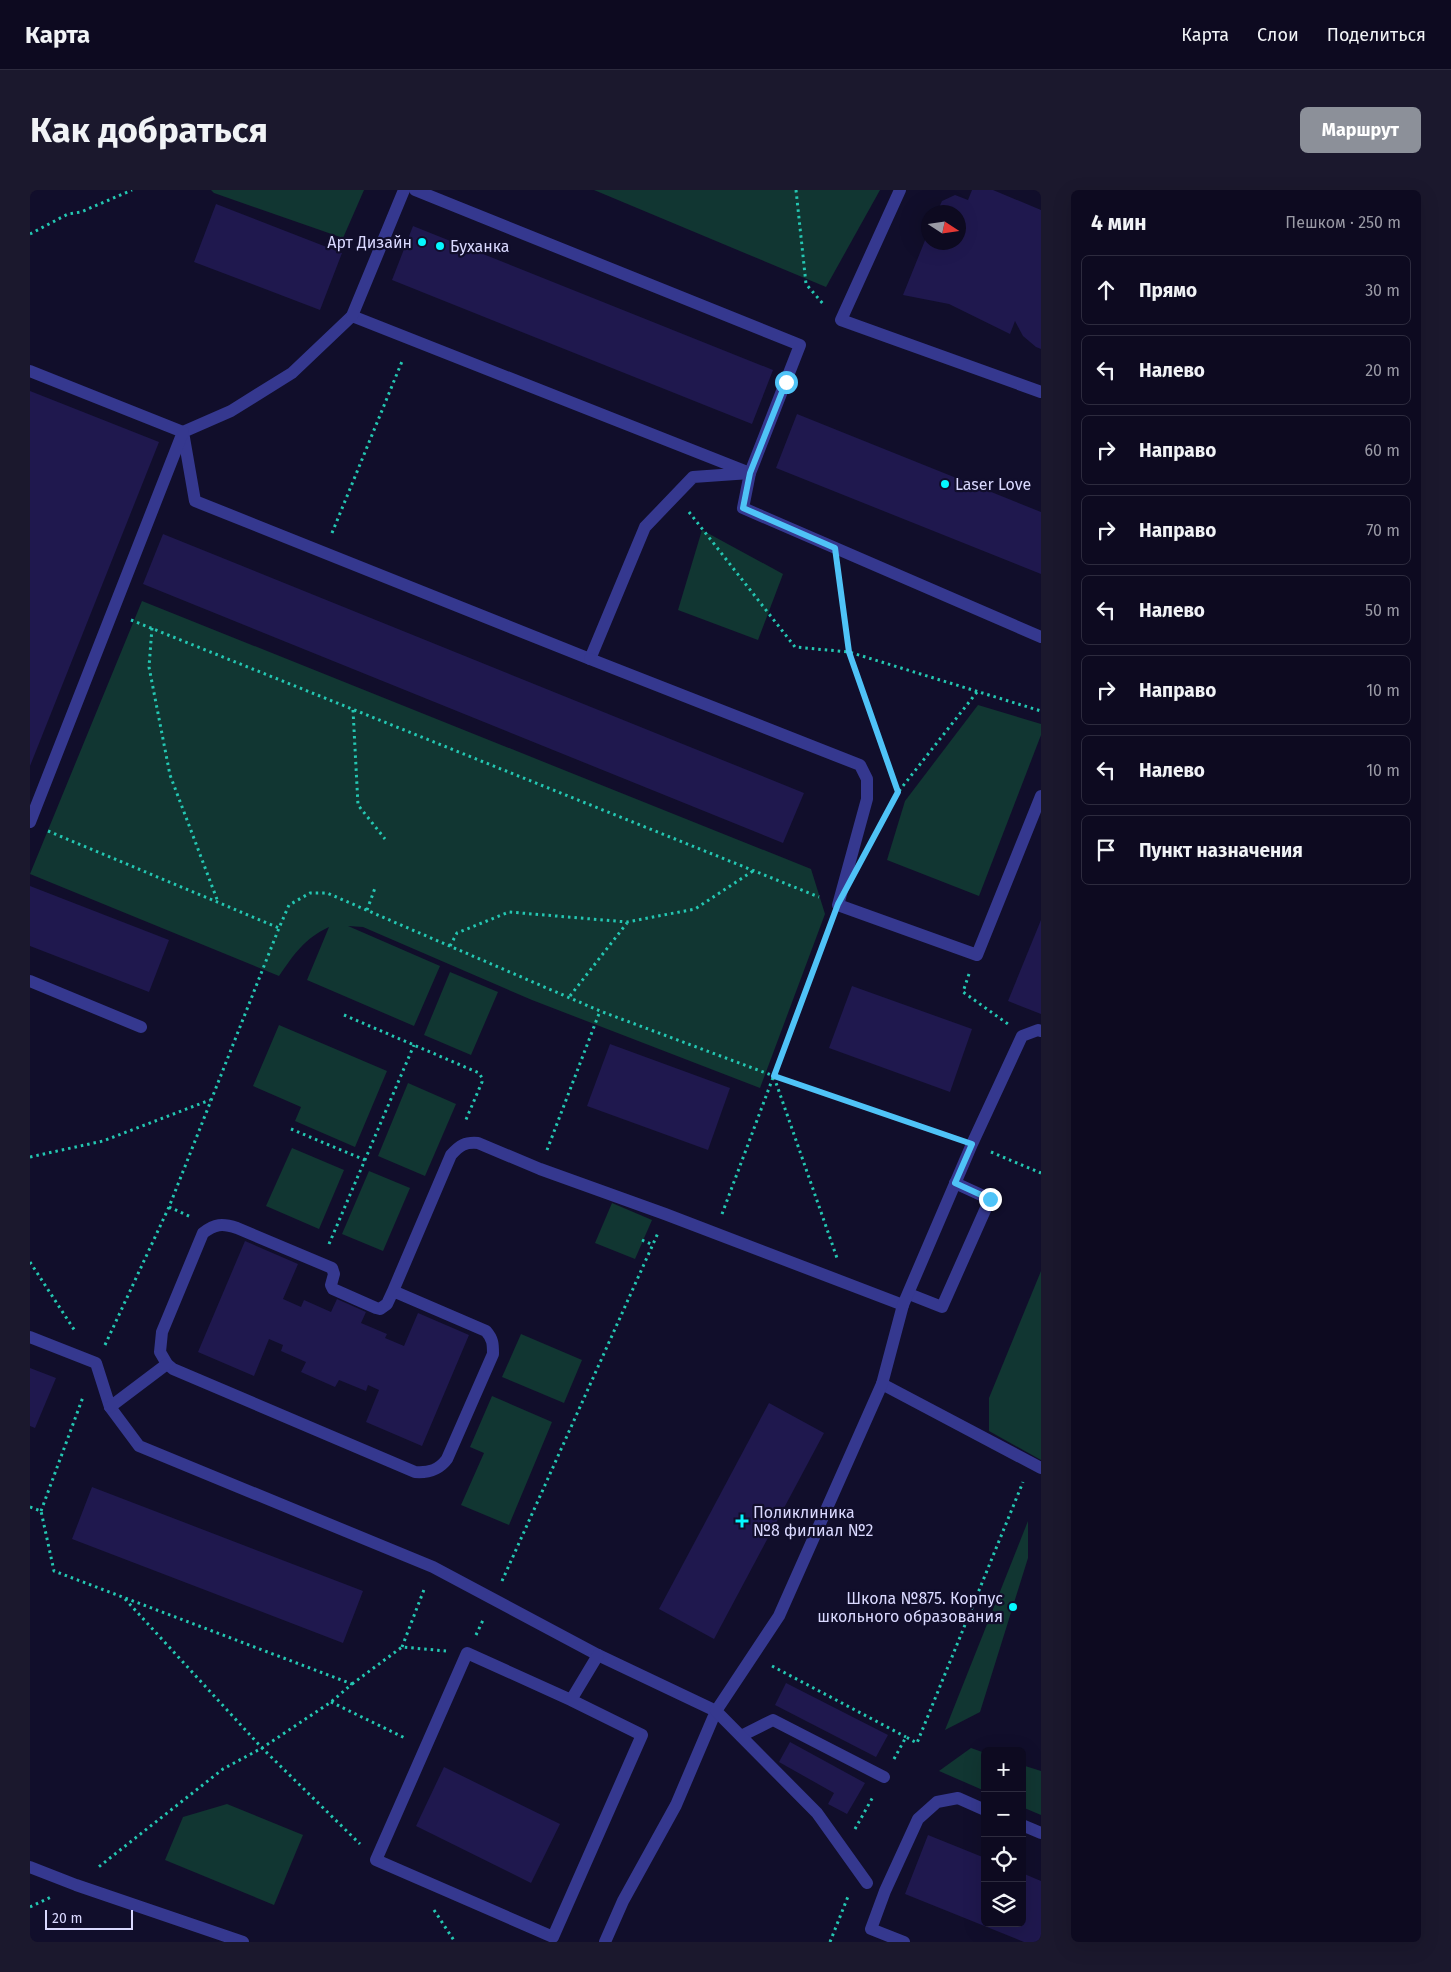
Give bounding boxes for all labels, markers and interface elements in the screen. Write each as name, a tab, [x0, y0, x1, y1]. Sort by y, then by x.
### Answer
text: Карта	[25, 21, 90, 49]
text: Карта	[1181, 24, 1229, 46]
text: Слои	[1257, 24, 1299, 46]
text: Поделиться	[1327, 24, 1426, 46]
button: Маршрут	[1300, 107, 1421, 153]
text: Как добраться	[30, 109, 268, 151]
north arrow	[921, 205, 966, 250]
text: 4 мин	[1091, 210, 1147, 236]
text: Пешком · 250 m	[1285, 213, 1401, 232]
place label: Арт Дизайн	[327, 233, 412, 252]
marker: Арт Дизайн	[416, 236, 428, 248]
place label: Буханка	[450, 237, 510, 256]
marker: Буханка	[434, 240, 446, 252]
icon: ahead	[1092, 276, 1120, 304]
text: Прямо	[1139, 279, 1197, 302]
text: 30 m	[1365, 281, 1400, 300]
icon: left	[1092, 356, 1120, 384]
text: Налево	[1139, 359, 1205, 382]
text: 20 m	[1365, 361, 1400, 380]
route start	[775, 371, 798, 394]
icon: right	[1092, 436, 1120, 464]
text: Направо	[1139, 439, 1216, 462]
text: 60 m	[1365, 441, 1400, 460]
place label: Laser Love	[955, 475, 1031, 494]
marker: Laser Love	[939, 478, 951, 490]
icon: right	[1092, 516, 1120, 544]
text: Направо	[1139, 519, 1216, 542]
text: 70 m	[1366, 521, 1400, 540]
icon: left	[1092, 596, 1120, 624]
text: Налево	[1139, 599, 1205, 622]
text: 50 m	[1365, 601, 1400, 620]
icon: right	[1092, 676, 1120, 704]
text: Направо	[1139, 679, 1216, 702]
text: 10 m	[1366, 681, 1400, 700]
icon: left	[1092, 756, 1120, 784]
text: Налево	[1139, 759, 1205, 782]
text: 10 m	[1366, 761, 1400, 780]
icon: arrive	[1092, 836, 1120, 864]
text: Пункт назначения	[1139, 839, 1303, 862]
route end	[979, 1188, 1002, 1211]
place label: Поликлиника №8 филиал №2	[753, 1503, 874, 1540]
marker: Поликлиника №8 филиал №2	[735, 1514, 749, 1528]
place label: Школа №875. Корпус школьного образования	[817, 1589, 1003, 1626]
marker: Школа №875. Корпус школьного образования	[1007, 1601, 1019, 1613]
map controls	[981, 1747, 1026, 1927]
button: +	[981, 1747, 1026, 1792]
button: −	[981, 1792, 1026, 1837]
button: locate	[981, 1837, 1026, 1882]
button: layers	[981, 1882, 1026, 1927]
scale bar	[45, 1907, 132, 1930]
text: 20 m	[52, 1910, 82, 1927]

